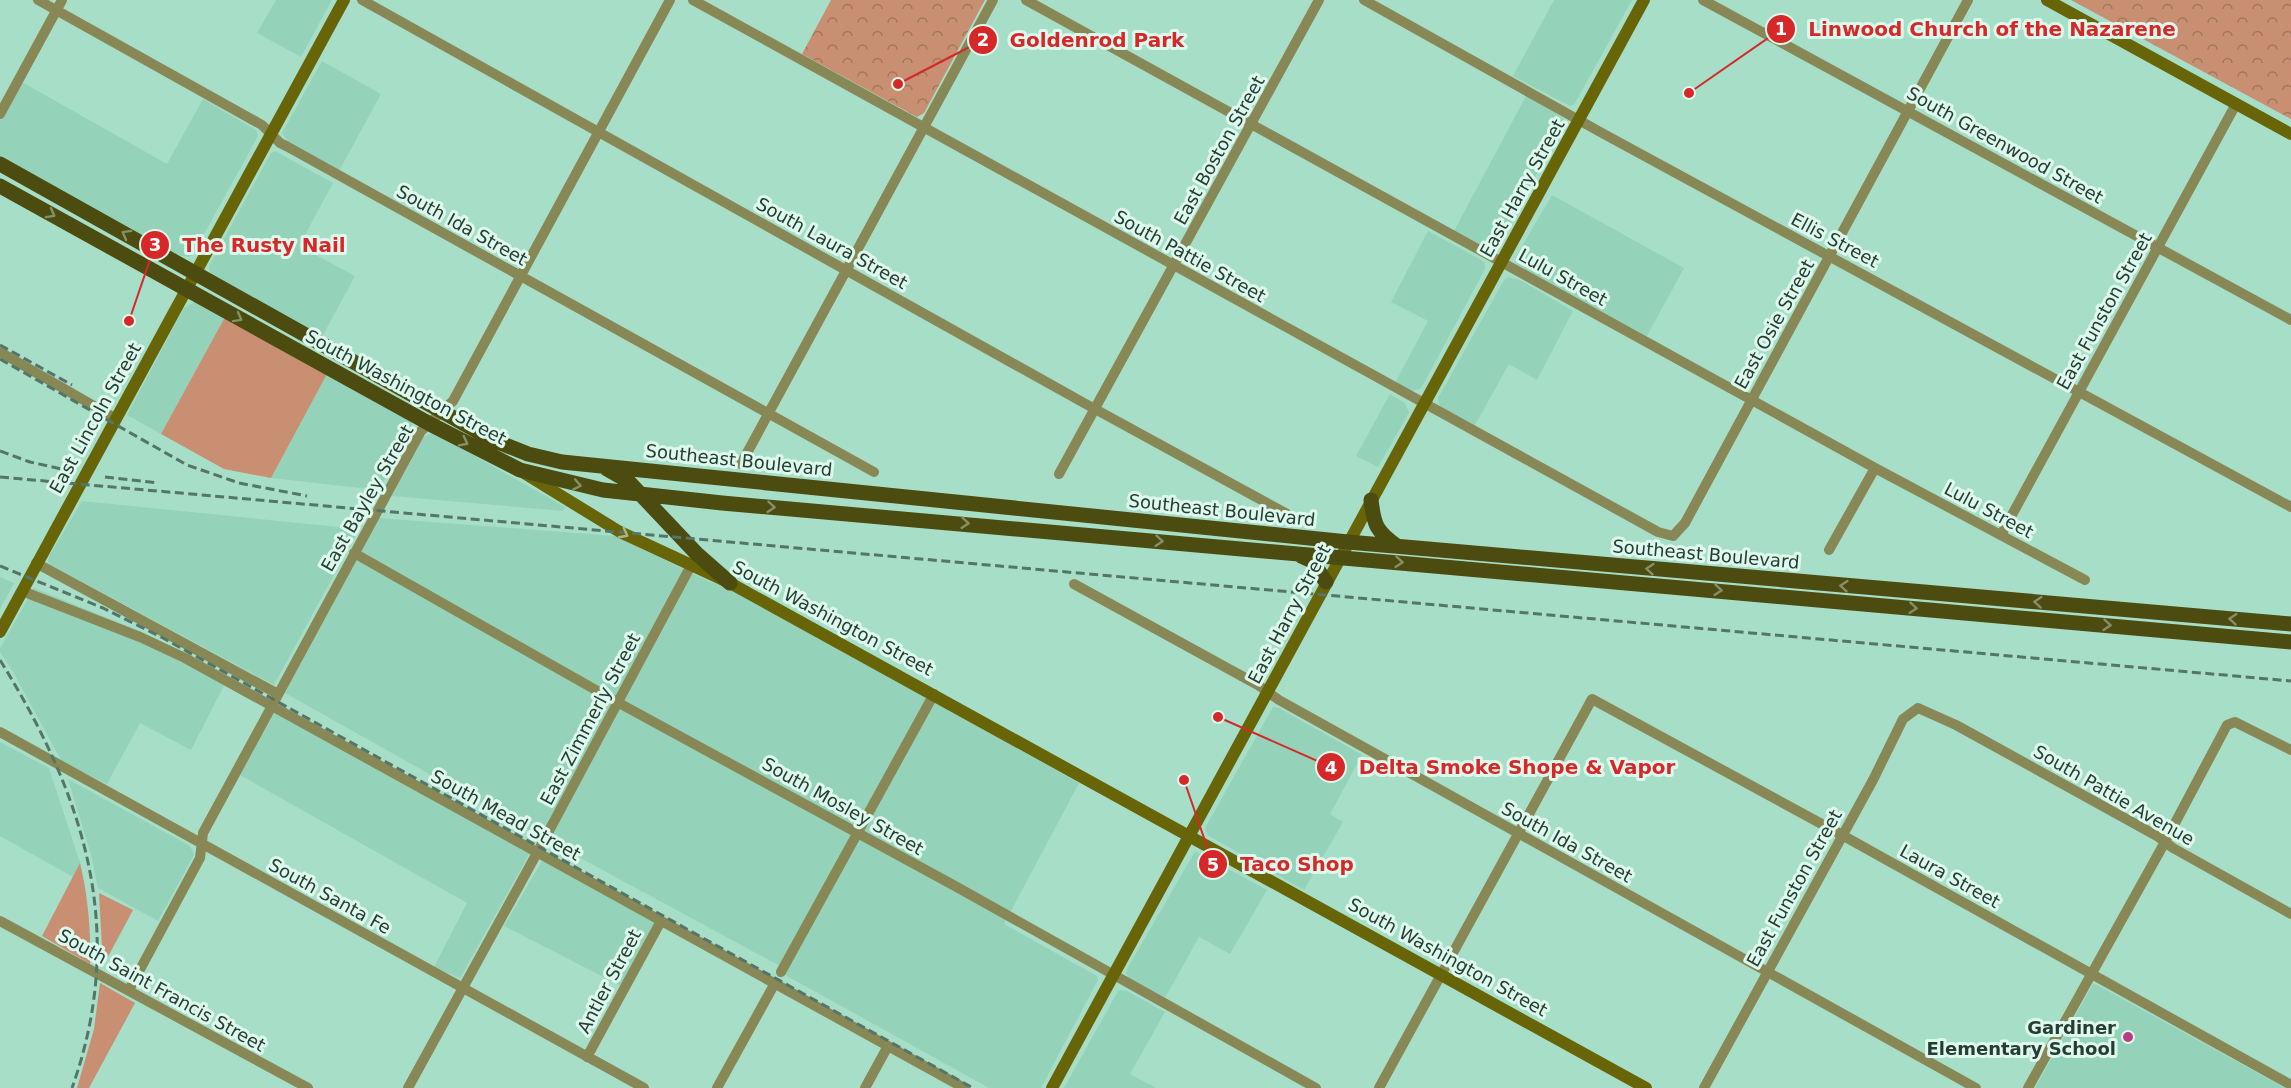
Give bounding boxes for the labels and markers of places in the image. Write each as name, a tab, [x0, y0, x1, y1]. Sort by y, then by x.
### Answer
callout: Linwood Church of the Nazarene	[1766, 10, 2187, 48]
callout: Goldenrod Park	[968, 21, 1196, 59]
callout: The Rusty Nail	[140, 226, 358, 264]
callout: Delta Smoke Shope & Vapor	[1316, 748, 1687, 786]
callout: Taco Shop	[1198, 845, 1366, 883]
place label: Gardiner Elementary School	[1927, 1017, 2116, 1059]
marker: Gardiner Elementary School	[2121, 1030, 2135, 1044]

